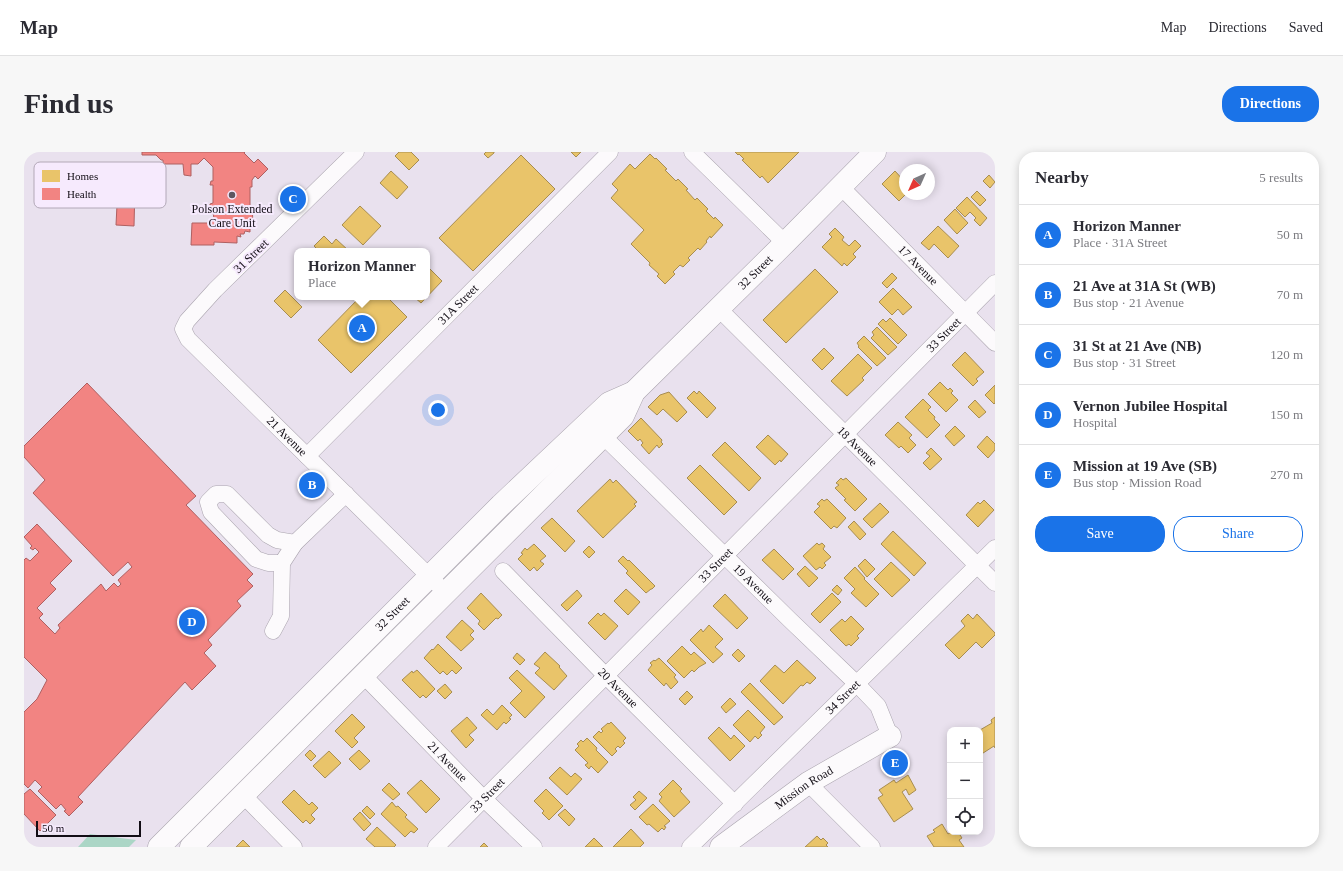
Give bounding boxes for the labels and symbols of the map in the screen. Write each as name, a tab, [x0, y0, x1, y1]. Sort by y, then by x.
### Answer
legend	[34, 162, 166, 208]
north arrow	[899, 164, 935, 200]
text: Homes	[67, 170, 98, 182]
pin: C	[280, 184, 306, 214]
text: Health	[67, 188, 97, 200]
marker: Polson Extended Care Unit	[227, 190, 237, 200]
place label: Polson Extended Care Unit	[192, 202, 273, 230]
street label: 31 Street	[231, 236, 272, 276]
street label: 17 Avenue	[895, 242, 941, 288]
street label: 32 Street	[735, 252, 776, 292]
street label: 31A Street	[435, 281, 482, 327]
pin: A	[349, 313, 375, 343]
street label: 33 Street	[923, 314, 964, 355]
your location	[428, 400, 448, 420]
street label: 21 Avenue	[264, 414, 310, 459]
street label: 18 Avenue	[834, 424, 880, 469]
pin: B	[299, 470, 325, 500]
street label: 33 Street	[695, 544, 736, 585]
street label: 19 Avenue	[730, 561, 776, 607]
street label: 32 Street	[372, 593, 413, 634]
pin: D	[179, 607, 205, 637]
street label: 20 Avenue	[595, 665, 641, 711]
street label: 34 Street	[823, 677, 864, 717]
street label: 21 Avenue	[425, 739, 470, 785]
pin: E	[882, 748, 908, 778]
street label: Mission Road	[772, 763, 835, 812]
street label: 33 Street	[467, 774, 508, 815]
scale bar	[36, 819, 141, 838]

